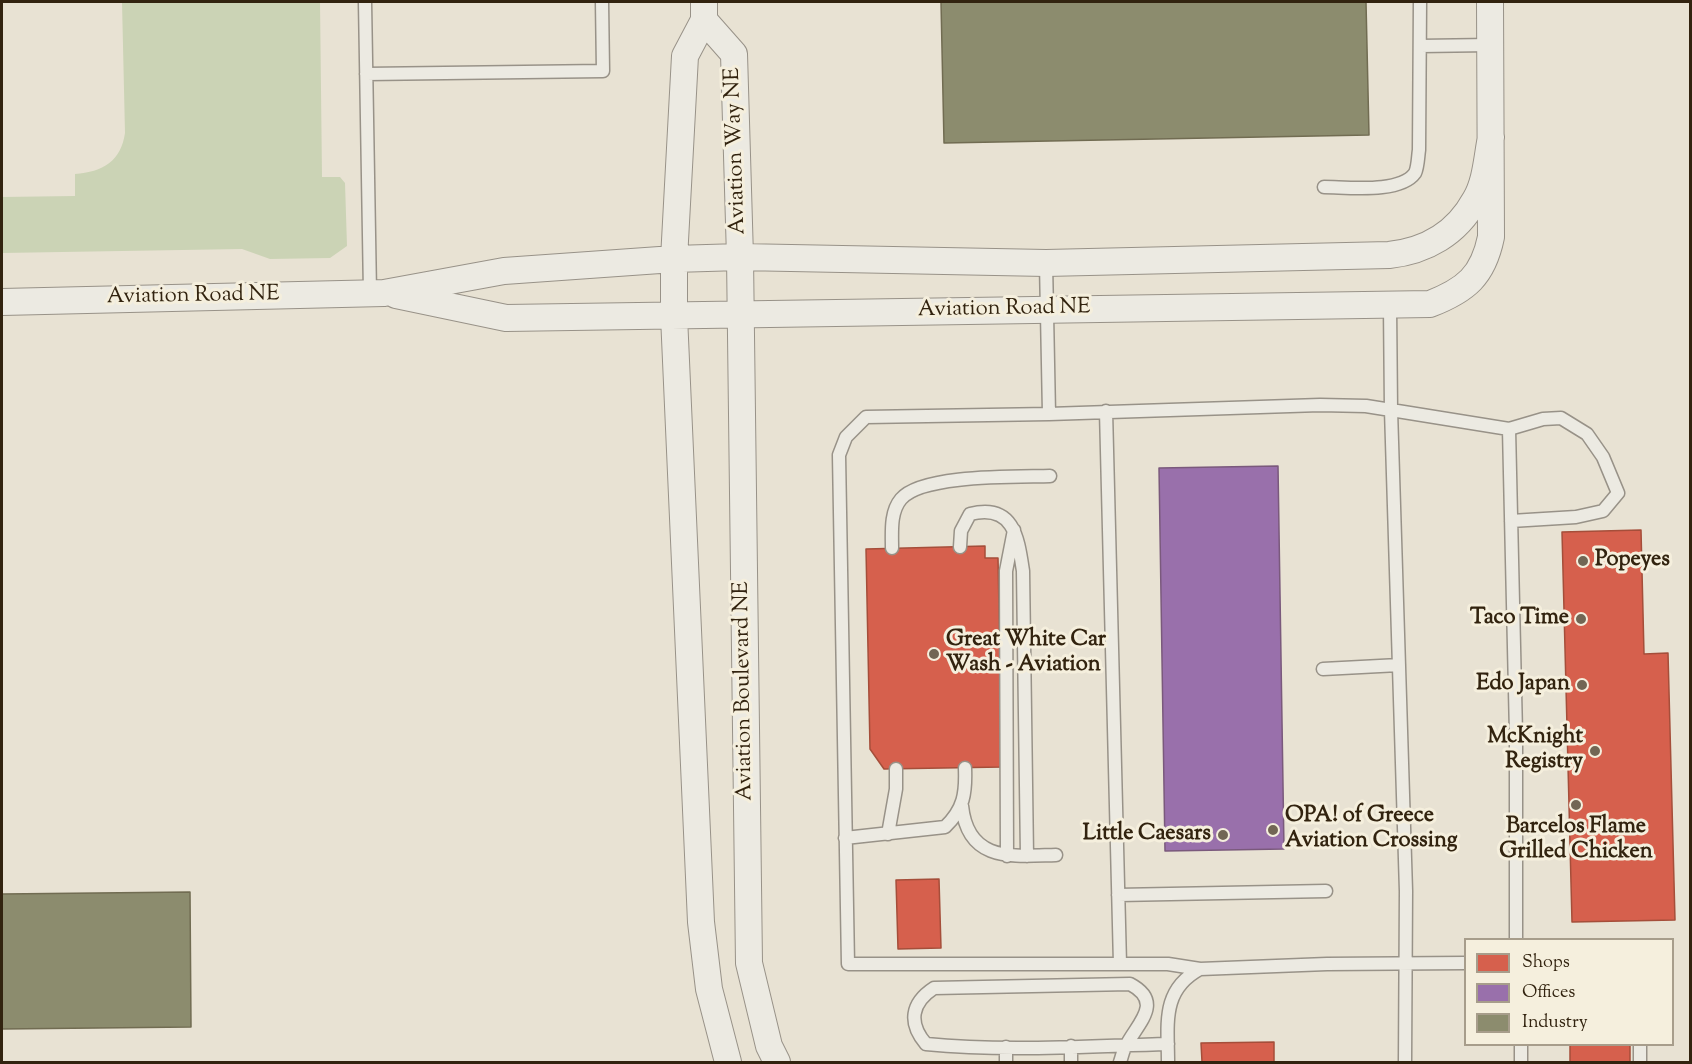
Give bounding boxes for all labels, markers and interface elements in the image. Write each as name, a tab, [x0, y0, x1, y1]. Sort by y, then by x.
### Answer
street label: Aviation Way NE	[721, 67, 753, 235]
street label: Aviation Road NE	[106, 282, 280, 312]
street label: Aviation Road NE	[917, 295, 1091, 325]
place label: Popeyes	[1595, 548, 1670, 574]
marker: Popeyes	[1576, 554, 1590, 568]
street label: Aviation Boulevard NE	[730, 581, 760, 801]
place label: Taco Time	[1470, 606, 1569, 632]
marker: Taco Time	[1574, 612, 1588, 626]
place label: Great White Car Wash - Aviation	[946, 628, 1106, 680]
marker: Great White Car Wash - Aviation	[927, 647, 941, 661]
place label: Edo Japan	[1476, 672, 1570, 698]
marker: Edo Japan	[1575, 678, 1589, 692]
place label: McKnight Registry	[1487, 725, 1583, 776]
marker: McKnight Registry	[1588, 744, 1602, 758]
marker: Barcelos Flame Grilled Chicken	[1569, 798, 1583, 812]
place label: OPA! of Greece Aviation Crossing	[1285, 804, 1458, 855]
place label: Barcelos Flame Grilled Chicken	[1499, 815, 1653, 866]
place label: Little Caesars	[1083, 822, 1211, 848]
marker: OPA! of Greece Aviation Crossing	[1266, 823, 1280, 837]
marker: Little Caesars	[1216, 828, 1230, 842]
legend	[1464, 938, 1674, 1046]
text: Shops	[1522, 950, 1570, 976]
text: Offices	[1522, 980, 1575, 1006]
text: Industry	[1522, 1010, 1588, 1036]

